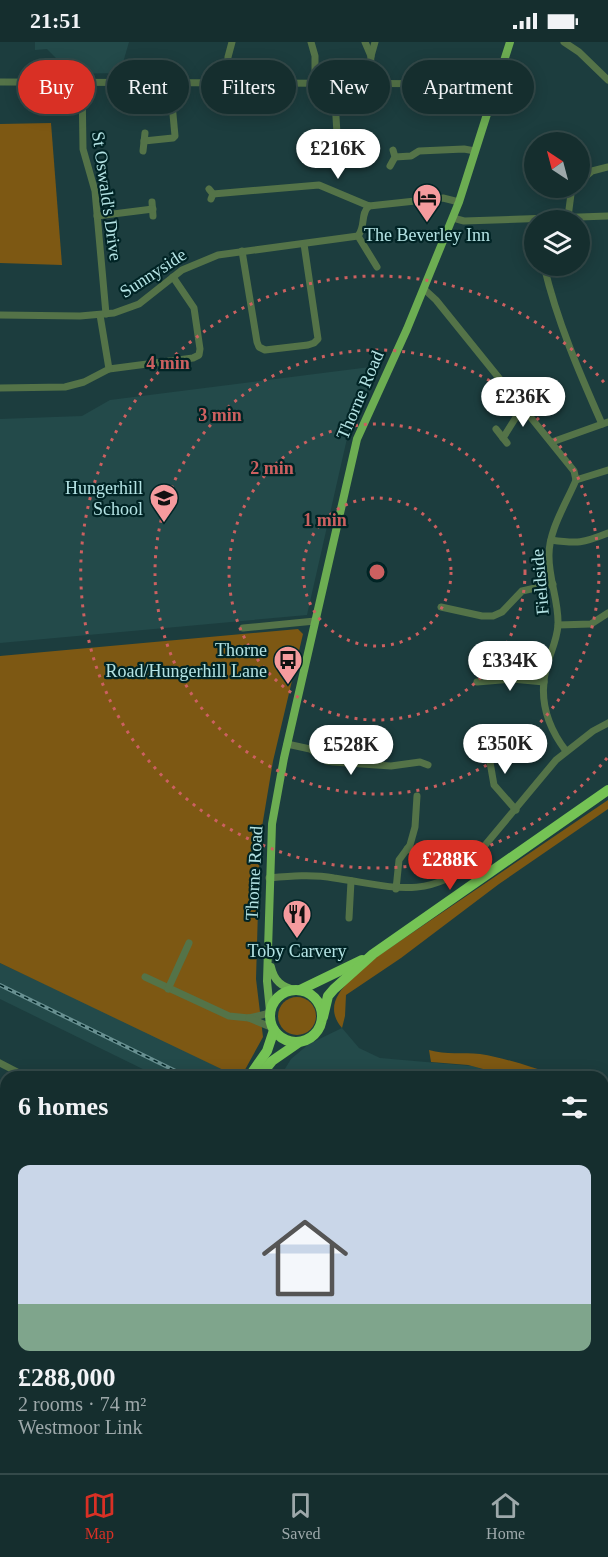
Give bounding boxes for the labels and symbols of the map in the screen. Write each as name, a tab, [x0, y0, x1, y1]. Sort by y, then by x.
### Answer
pin: £216K	[296, 129, 380, 180]
street label: St Oswald's Drive	[88, 130, 126, 262]
north arrow	[524, 132, 590, 198]
hotel icon: The Beverley Inn	[411, 182, 443, 224]
place label: The Beverley Inn	[364, 225, 490, 245]
street label: Sunnyside	[116, 244, 190, 302]
street label: Thorne Road	[332, 348, 388, 442]
text: 4 min	[146, 353, 190, 373]
pin: £236K	[481, 377, 565, 428]
text: 3 min	[198, 405, 242, 425]
text: 2 min	[250, 458, 294, 478]
place label: Hungerhill School	[65, 478, 143, 519]
school or university icon: Hungerhill School	[148, 482, 180, 524]
text: 1 min	[303, 510, 347, 530]
street label: Fieldside	[527, 548, 553, 616]
centre of rings	[367, 562, 387, 582]
place label: Thorne Road/Hungerhill Lane	[106, 640, 267, 681]
pin: £334K	[468, 641, 552, 692]
bus stop icon: Thorne Road/Hungerhill Lane	[272, 644, 304, 686]
pin: £350K	[463, 724, 547, 775]
pin: £528K	[309, 725, 393, 776]
street label: Thorne Road	[242, 825, 266, 921]
pin: £288K	[408, 840, 492, 891]
restaurant icon: Toby Carvery	[281, 898, 313, 940]
place label: Toby Carvery	[247, 941, 347, 961]

